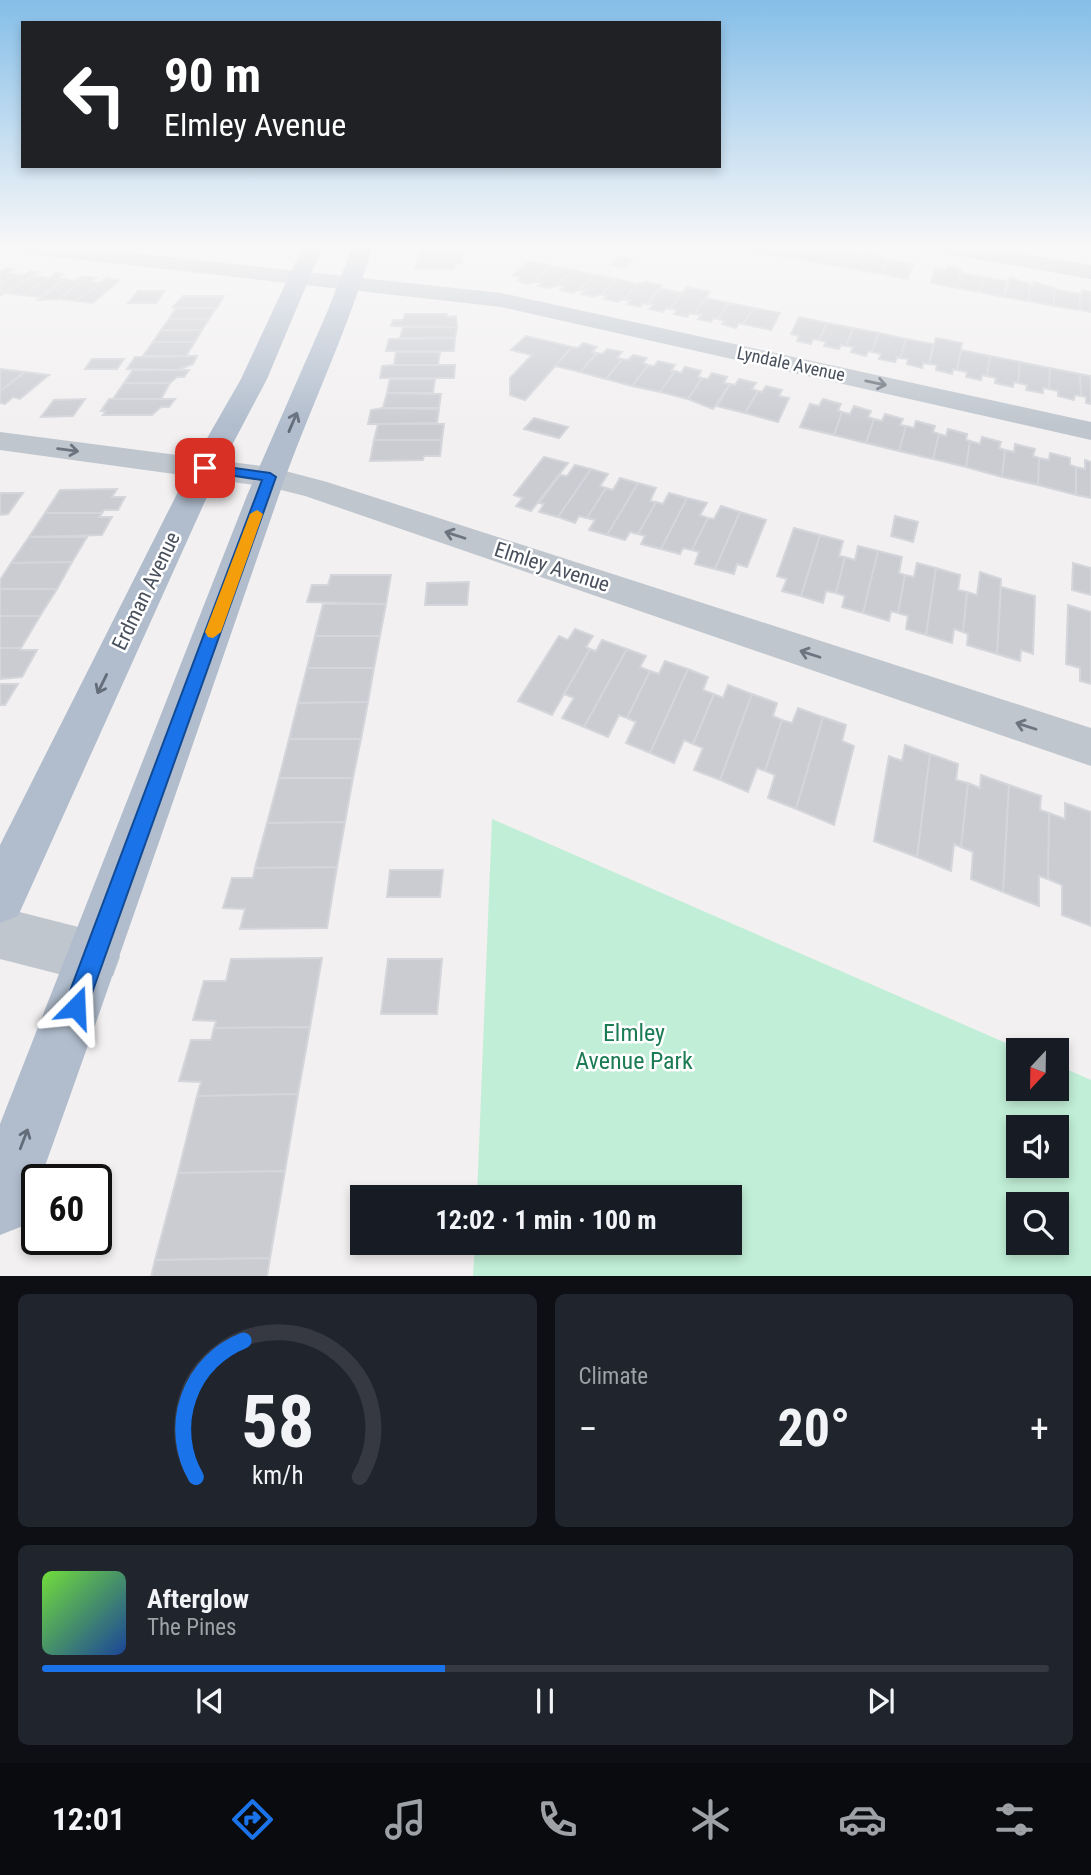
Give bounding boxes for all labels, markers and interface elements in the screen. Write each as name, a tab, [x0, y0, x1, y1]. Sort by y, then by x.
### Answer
text: 90 m	[164, 47, 261, 104]
icon: left	[49, 49, 140, 140]
text: Elmley Avenue	[164, 106, 346, 144]
street label: Lyndale Avenue	[735, 342, 847, 385]
one-way arrow	[864, 377, 887, 390]
one-way arrow	[288, 411, 301, 433]
pin	[175, 438, 235, 498]
one-way arrow	[56, 443, 79, 456]
icon: arrive	[186, 449, 224, 487]
street label: Erdman Avenue	[107, 528, 185, 654]
one-way arrow	[445, 528, 467, 540]
street label: Elmley Avenue	[491, 537, 613, 597]
one-way arrow	[800, 646, 822, 659]
one-way arrow	[95, 673, 108, 694]
one-way arrow	[1016, 718, 1038, 731]
position arrow	[39, 970, 113, 1044]
park label: Elmley Avenue Park	[575, 1019, 693, 1075]
north arrow	[1006, 1038, 1069, 1101]
map controls	[1006, 1038, 1069, 1255]
button: sound	[1006, 1115, 1069, 1178]
one-way arrow	[19, 1129, 32, 1151]
speed limit sign: 60	[21, 1164, 112, 1255]
button: search	[1006, 1192, 1069, 1255]
text: 12:02 · 1 min · 100 m	[436, 1205, 656, 1235]
text: Climate	[579, 1363, 648, 1390]
text: 58	[240, 1379, 314, 1465]
text: 20°	[777, 1398, 850, 1459]
text: −	[579, 1407, 598, 1451]
text: +	[1030, 1407, 1049, 1451]
text: km/h	[252, 1460, 303, 1489]
text: Afterglow	[147, 1584, 249, 1614]
text: The Pines	[147, 1614, 237, 1641]
icon: previous	[191, 1682, 229, 1720]
icon: pause	[526, 1682, 564, 1720]
icon: next	[862, 1682, 900, 1720]
icon: directions	[228, 1795, 277, 1844]
icon: music	[381, 1795, 430, 1844]
icon: phone	[533, 1795, 582, 1844]
icon: climate	[686, 1795, 735, 1844]
icon: car	[838, 1795, 887, 1844]
icon: filters	[990, 1795, 1039, 1844]
text: 12:01	[52, 1800, 125, 1838]

